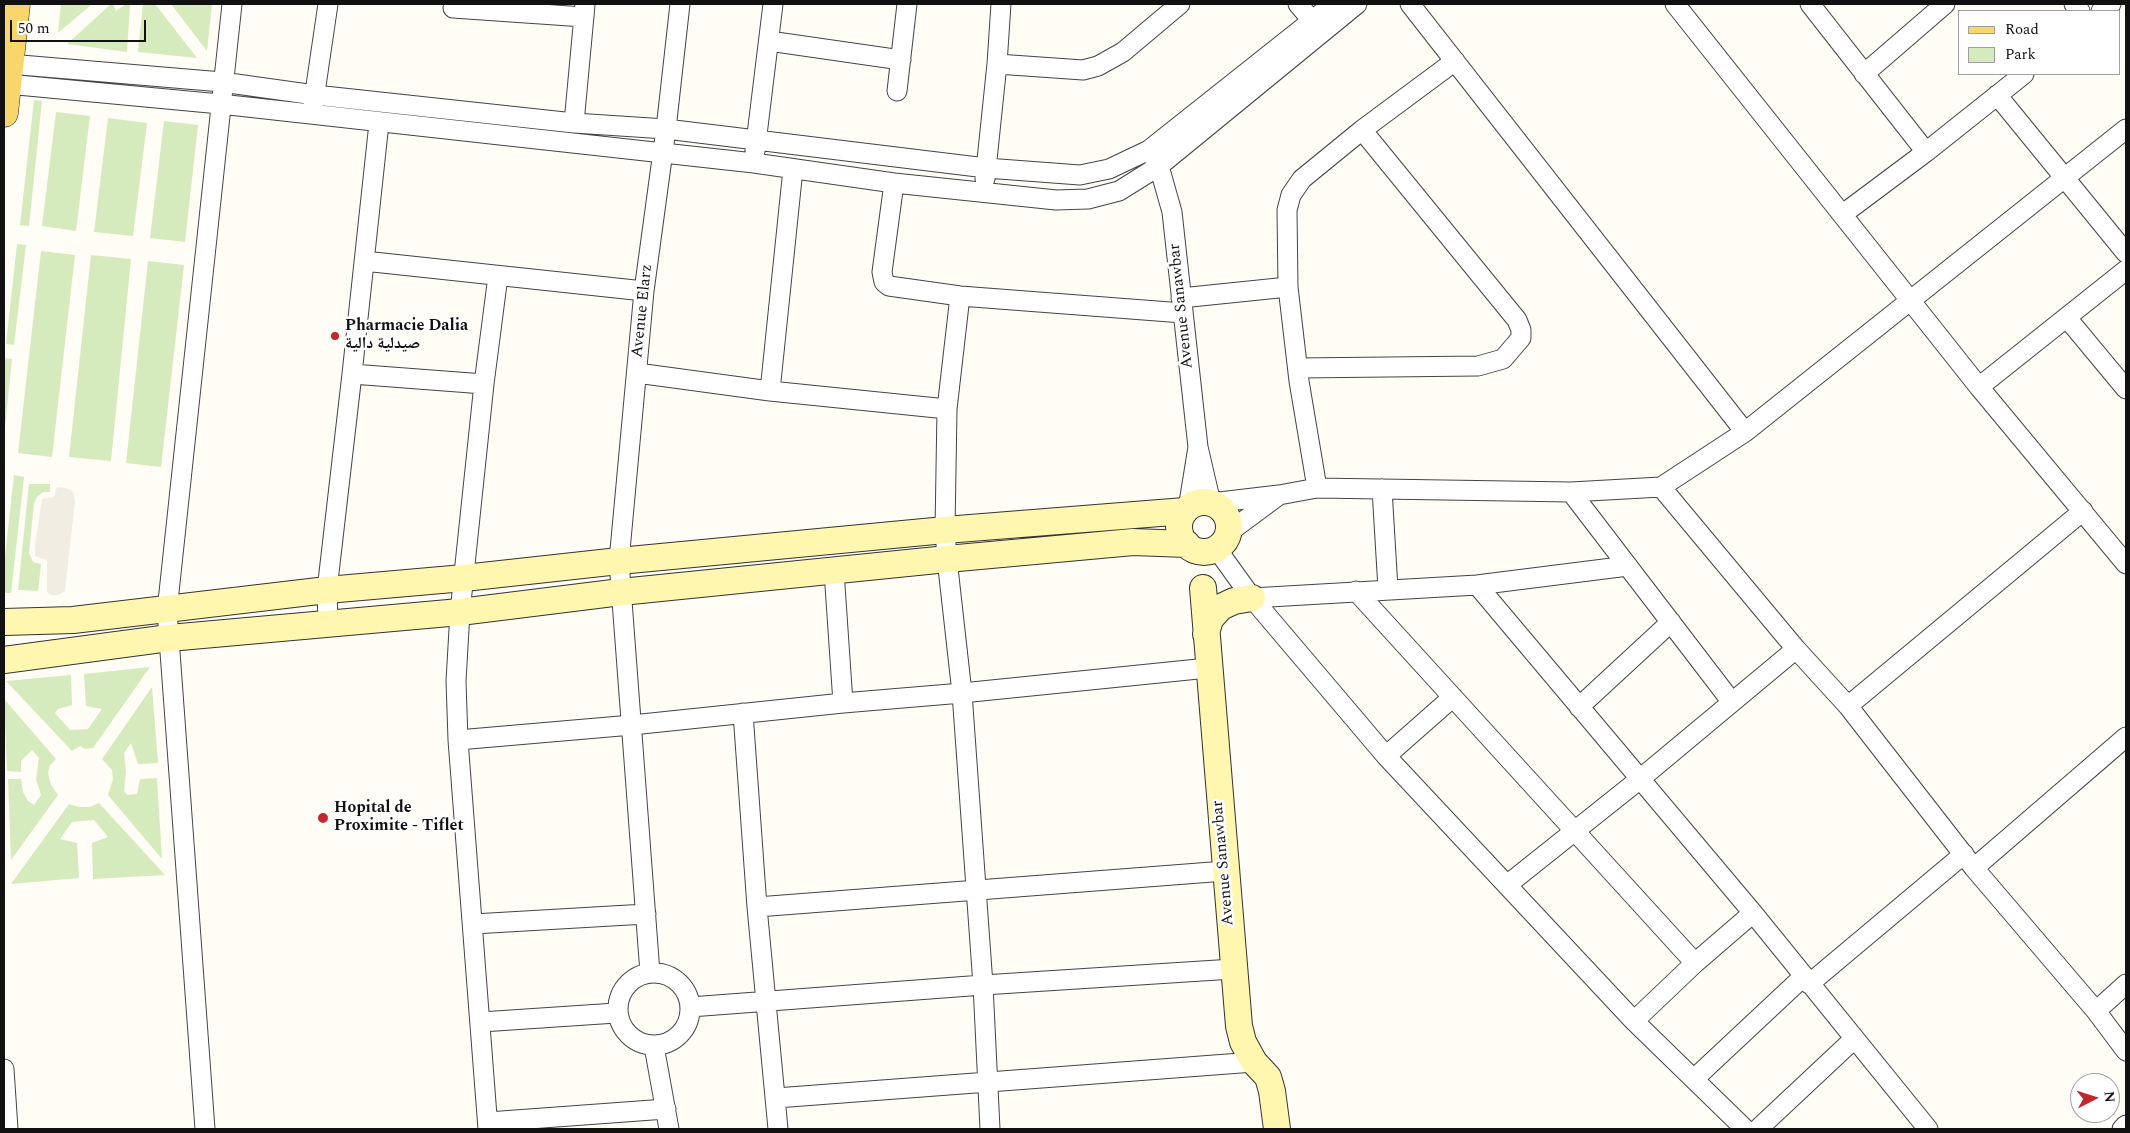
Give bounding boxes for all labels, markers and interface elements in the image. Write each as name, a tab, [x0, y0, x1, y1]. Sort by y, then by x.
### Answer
scale bar	[12, 10, 149, 42]
legend	[1958, 10, 2120, 75]
text: 50 m	[18, 17, 50, 40]
text: Road	[2005, 18, 2039, 41]
text: Park	[2005, 43, 2036, 66]
street label: Avenue Sanawbar	[1166, 242, 1198, 370]
street label: Avenue Elarz	[629, 263, 657, 359]
place label: Pharmacie Dalia صيدلية دالية	[345, 317, 468, 355]
marker: Pharmacie Dalia صيدلية دالية	[329, 330, 341, 342]
place label: Hopital de Proximite - Tiflet	[334, 799, 464, 837]
street label: Avenue Sanawbar	[1209, 800, 1239, 926]
marker: Hopital de Proximite - Tiflet	[316, 811, 330, 825]
north arrow	[2070, 1073, 2120, 1123]
text: N	[2098, 1090, 2120, 1103]

